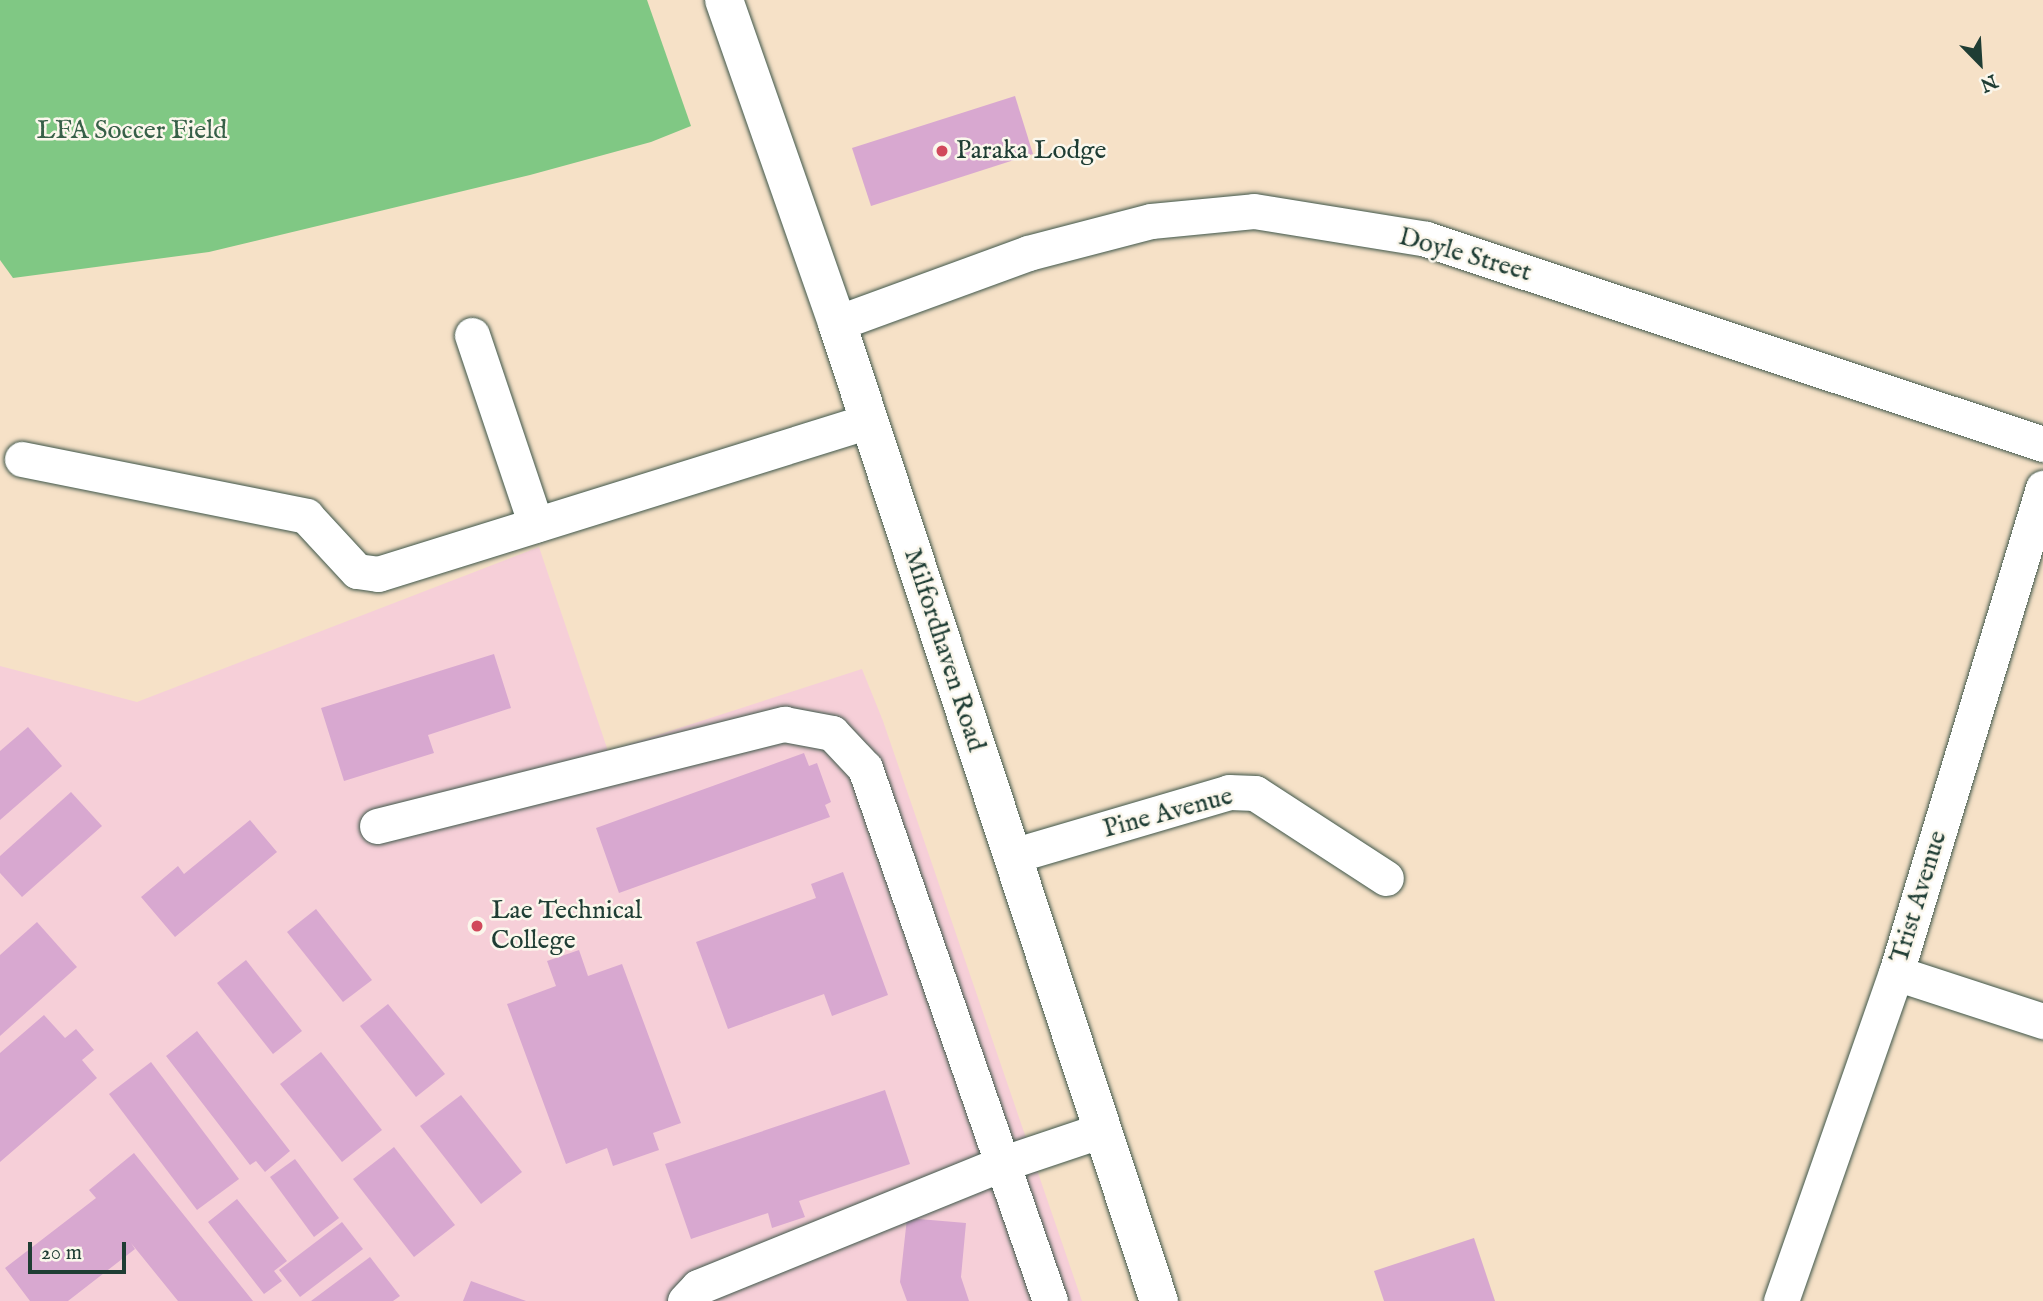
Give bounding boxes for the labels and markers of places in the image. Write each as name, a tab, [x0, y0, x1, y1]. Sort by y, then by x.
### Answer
place label: Paraka Lodge	[956, 135, 1106, 167]
marker: Paraka Lodge	[934, 143, 950, 159]
place label: Lae Technical College	[491, 895, 642, 956]
marker: Lae Technical College	[469, 918, 485, 934]

